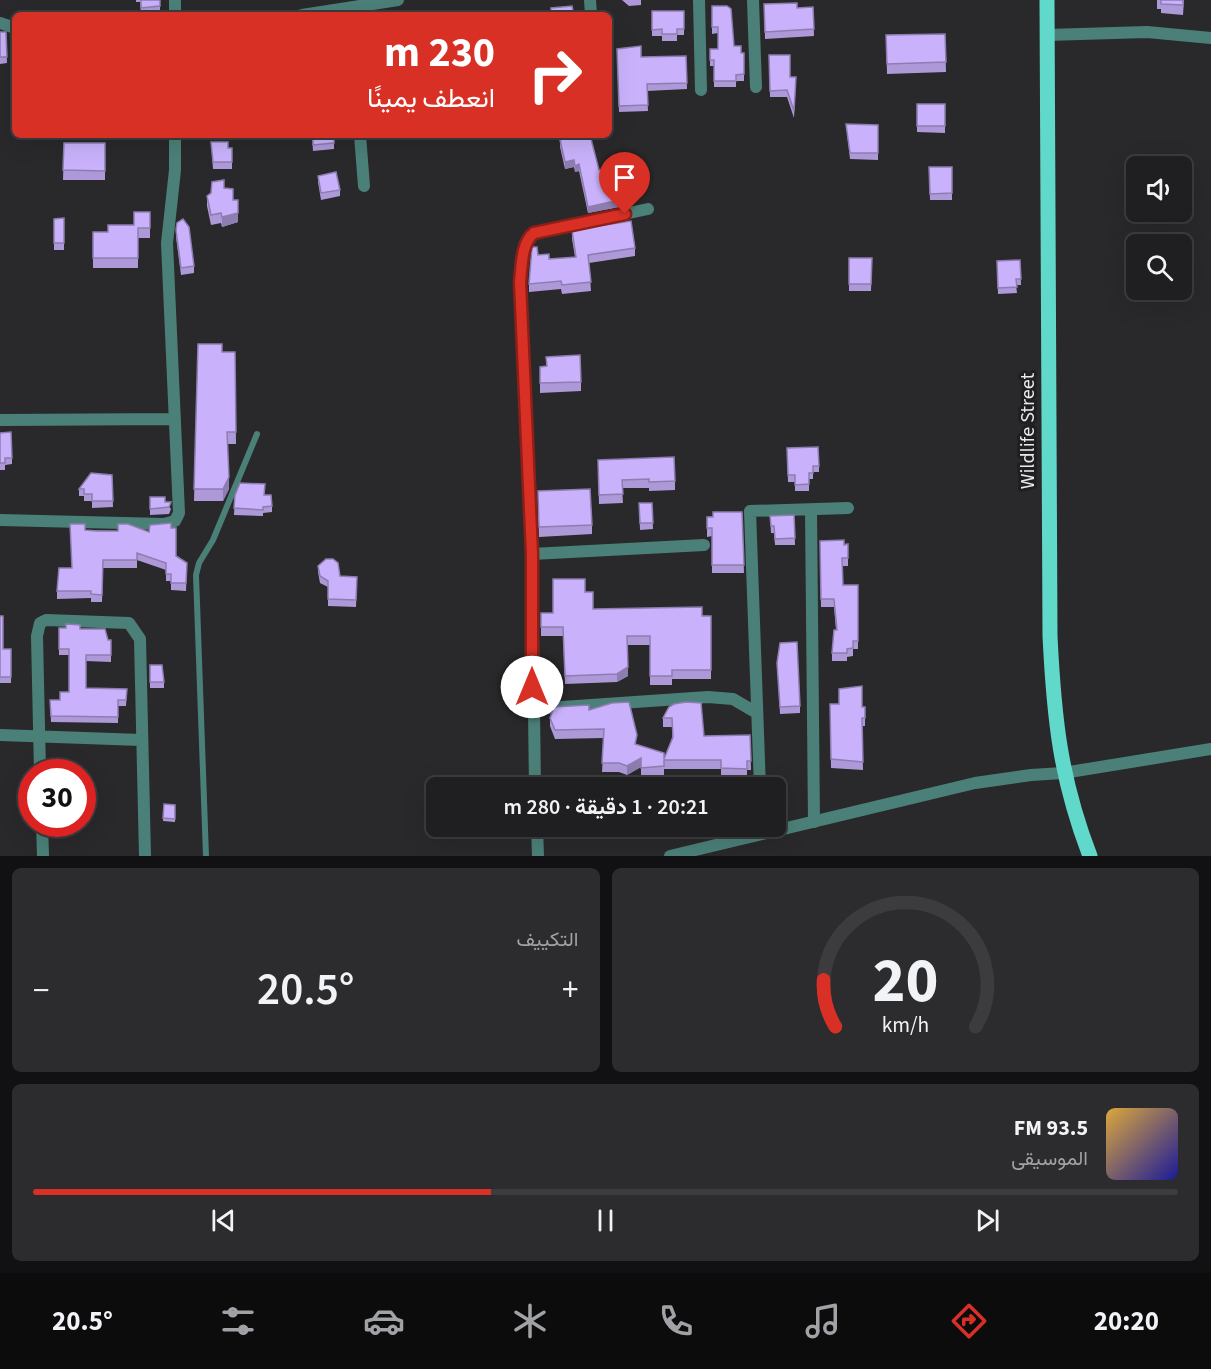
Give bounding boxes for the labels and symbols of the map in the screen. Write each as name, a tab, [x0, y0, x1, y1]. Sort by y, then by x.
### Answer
pin	[599, 152, 650, 214]
street label: Wildlife Street	[1014, 372, 1042, 489]
position arrow	[500, 655, 564, 719]
speed limit sign: 30	[18, 759, 96, 837]

